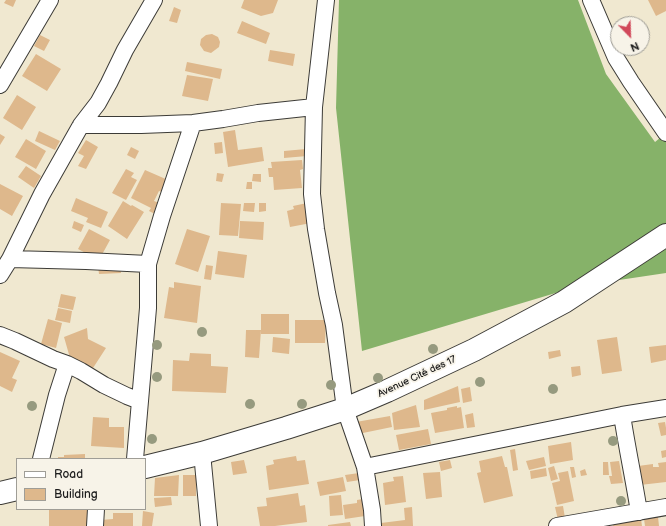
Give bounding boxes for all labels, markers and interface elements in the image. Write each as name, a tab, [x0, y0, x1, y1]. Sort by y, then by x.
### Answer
north arrow	[610, 16, 650, 56]
text: N	[628, 39, 641, 54]
street label: Avenue Cité des 17	[376, 354, 458, 400]
legend	[16, 458, 146, 510]
text: Road	[54, 467, 83, 482]
text: Building	[54, 487, 98, 502]

